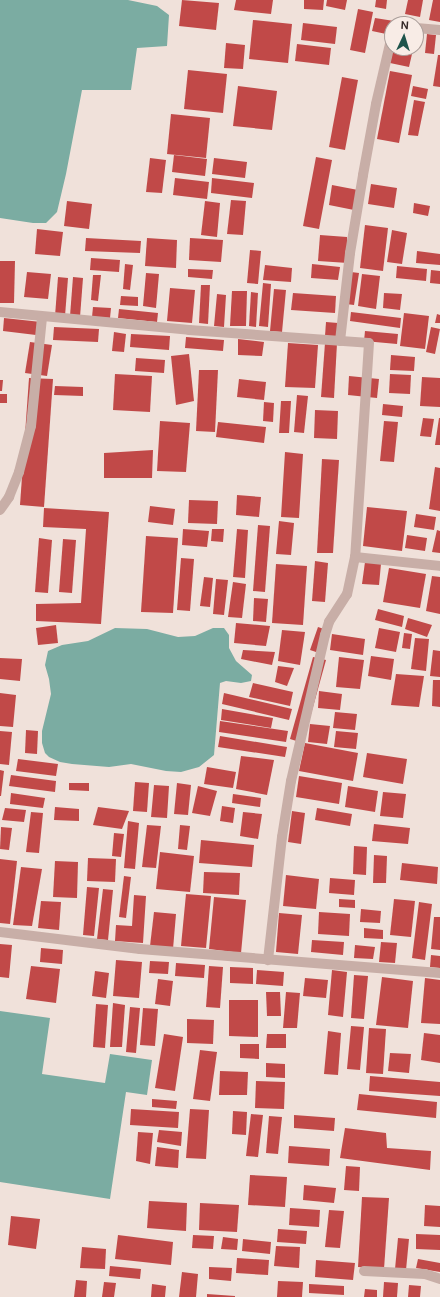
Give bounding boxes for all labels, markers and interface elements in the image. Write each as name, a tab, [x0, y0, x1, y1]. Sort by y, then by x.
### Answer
north arrow	[384, 16, 424, 56]
text: N	[400, 18, 409, 32]

